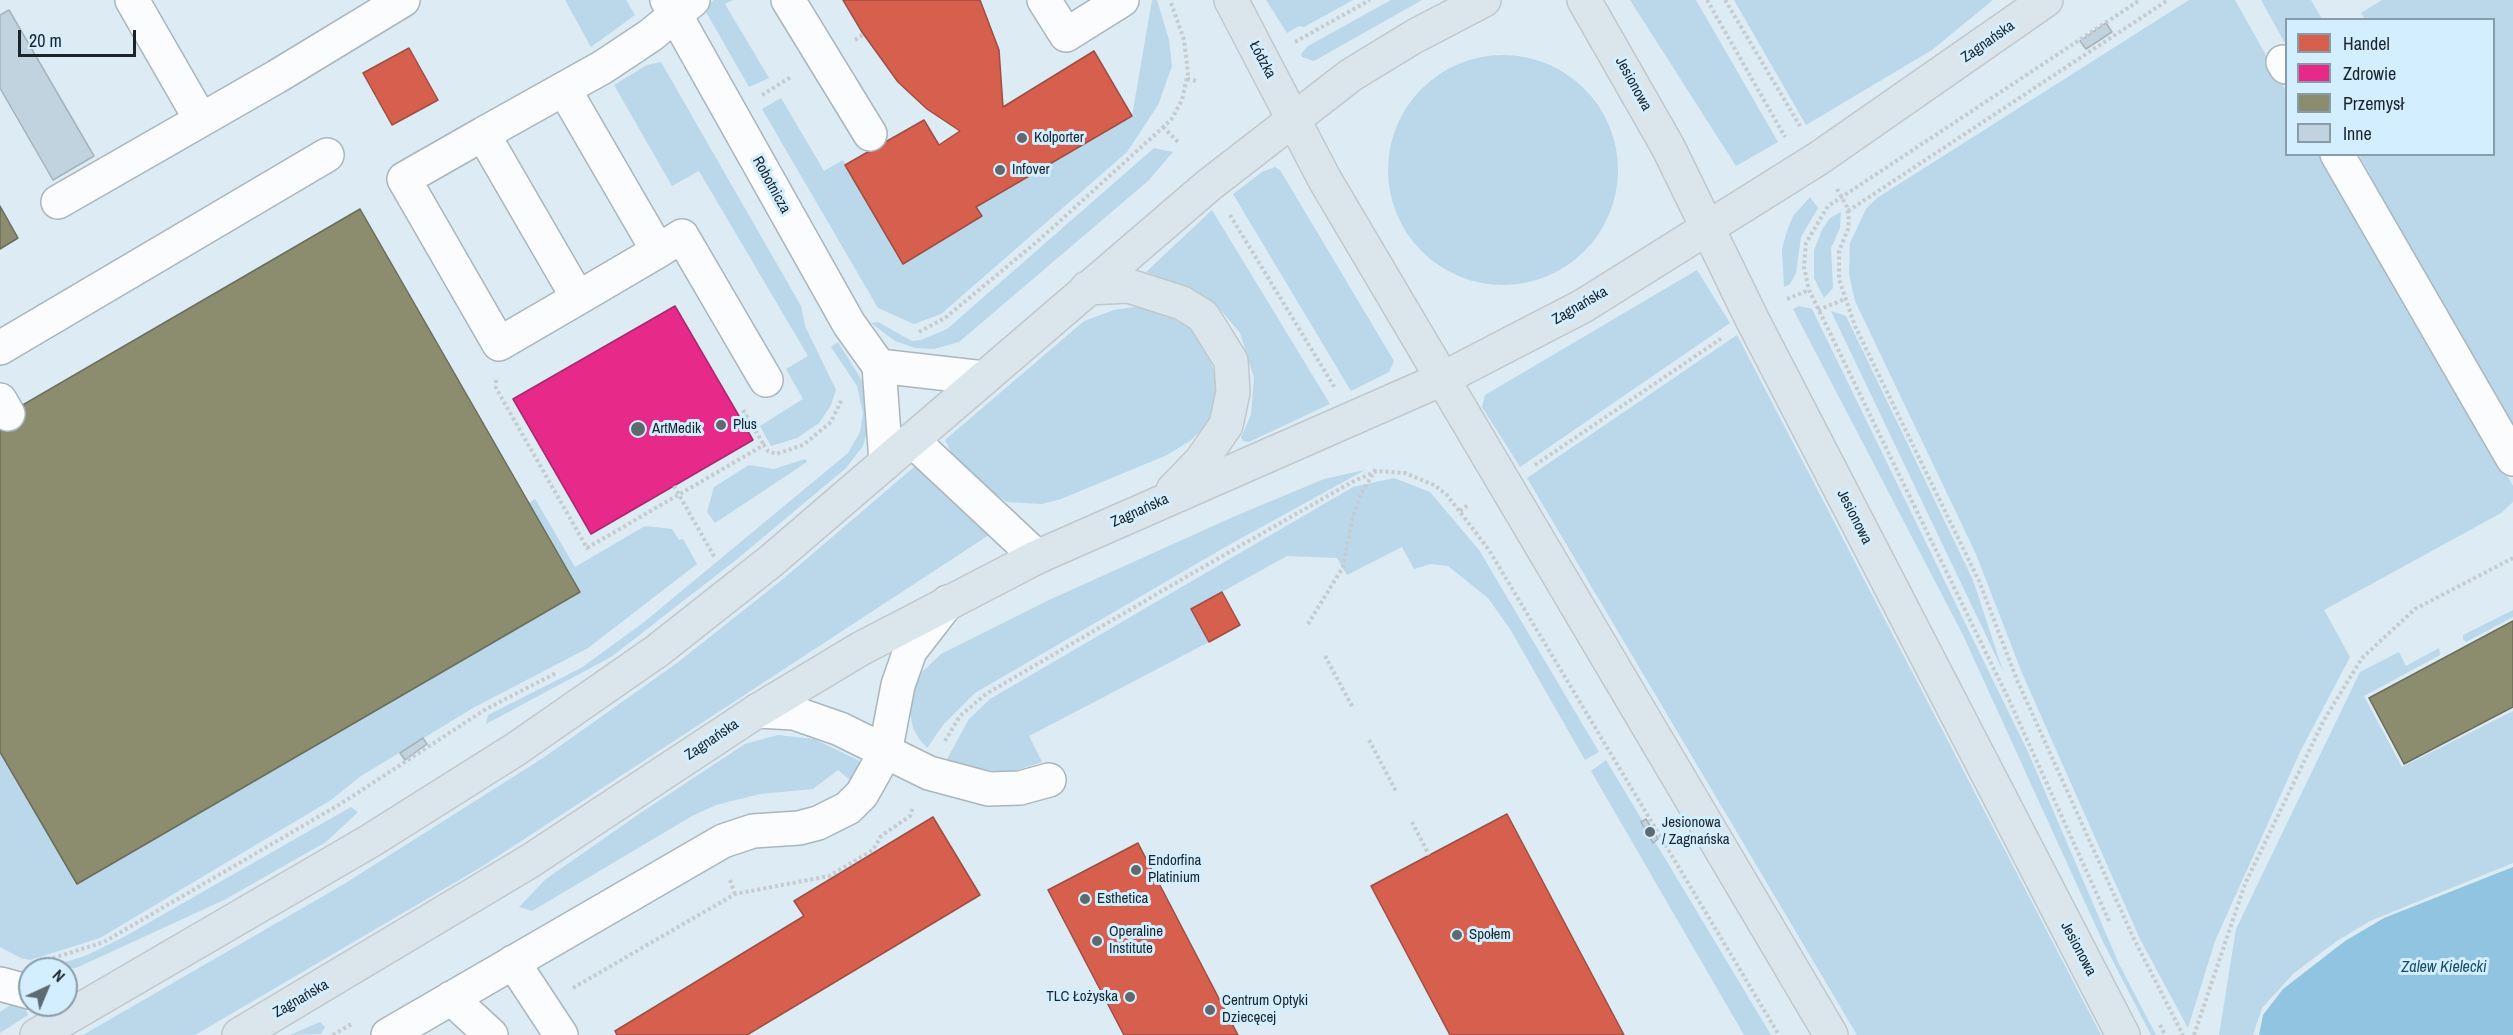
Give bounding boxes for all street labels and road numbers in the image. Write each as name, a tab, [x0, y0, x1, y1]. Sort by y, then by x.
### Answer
street label: Zagnańska	[1958, 17, 2018, 67]
street label: Łódzka	[1245, 38, 1279, 82]
street label: Jesionowa	[1611, 54, 1655, 114]
street label: Robotnicza	[748, 153, 794, 217]
street label: Zagnańska	[1549, 283, 1611, 329]
street label: Jesionowa	[1833, 487, 1875, 547]
street label: Zagnańska	[1109, 490, 1171, 532]
street label: Zagnańska	[682, 716, 742, 764]
street label: Jesionowa	[2056, 919, 2100, 979]
street label: Zagnańska	[270, 976, 332, 1022]

